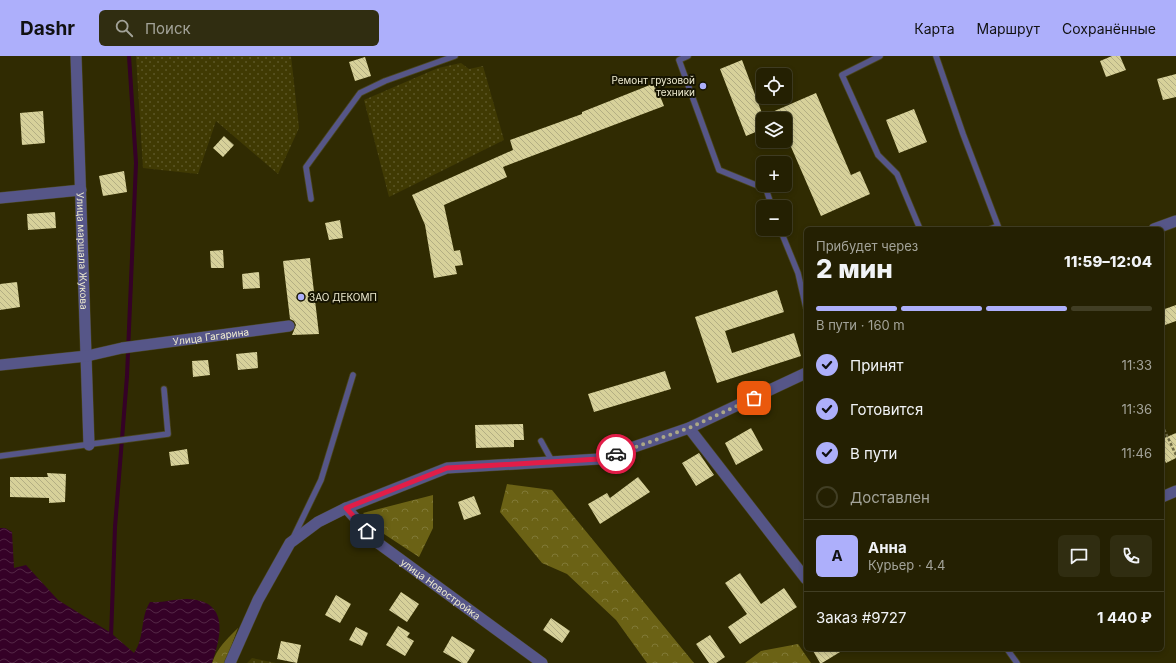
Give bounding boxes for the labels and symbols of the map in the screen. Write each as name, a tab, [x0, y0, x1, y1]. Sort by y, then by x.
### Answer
place label: Ремонт грузовой техники	[611, 74, 695, 98]
marker: Ремонт грузовой техники	[698, 81, 708, 91]
street label: Улица маршала Жукова	[75, 192, 90, 310]
place label: ЗАО ДЕКОМП	[309, 291, 377, 303]
marker: ЗАО ДЕКОМП	[296, 292, 306, 302]
street label: Улица Гагарина	[172, 325, 250, 347]
pin	[737, 381, 771, 415]
courier	[596, 434, 636, 474]
pin	[350, 514, 384, 548]
street label: улица Новостройка	[398, 556, 483, 622]

